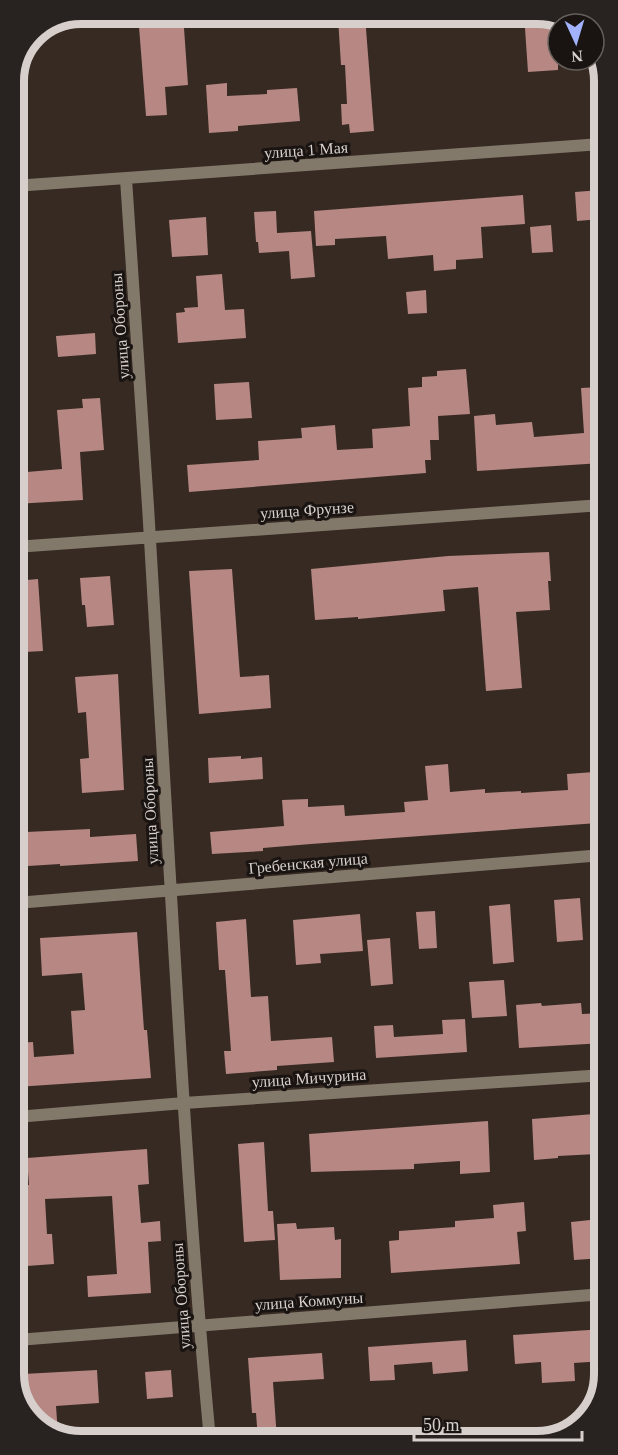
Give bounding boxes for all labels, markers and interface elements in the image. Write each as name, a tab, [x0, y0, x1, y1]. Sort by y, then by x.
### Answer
north arrow	[546, 12, 606, 72]
text: N	[570, 48, 583, 65]
street label: улица 1 Мая	[263, 139, 349, 162]
street label: улица Обороны	[108, 272, 133, 380]
street label: улица Фрунзе	[260, 498, 355, 523]
street label: улица Обороны	[139, 757, 162, 865]
street label: Гребенская улица	[248, 849, 368, 878]
street label: улица Мичурина	[251, 1066, 367, 1091]
street label: улица Обороны	[169, 1242, 194, 1350]
street label: улица Коммуны	[254, 1289, 364, 1314]
scale bar	[414, 1404, 582, 1442]
text: 50 m	[423, 1415, 460, 1435]

